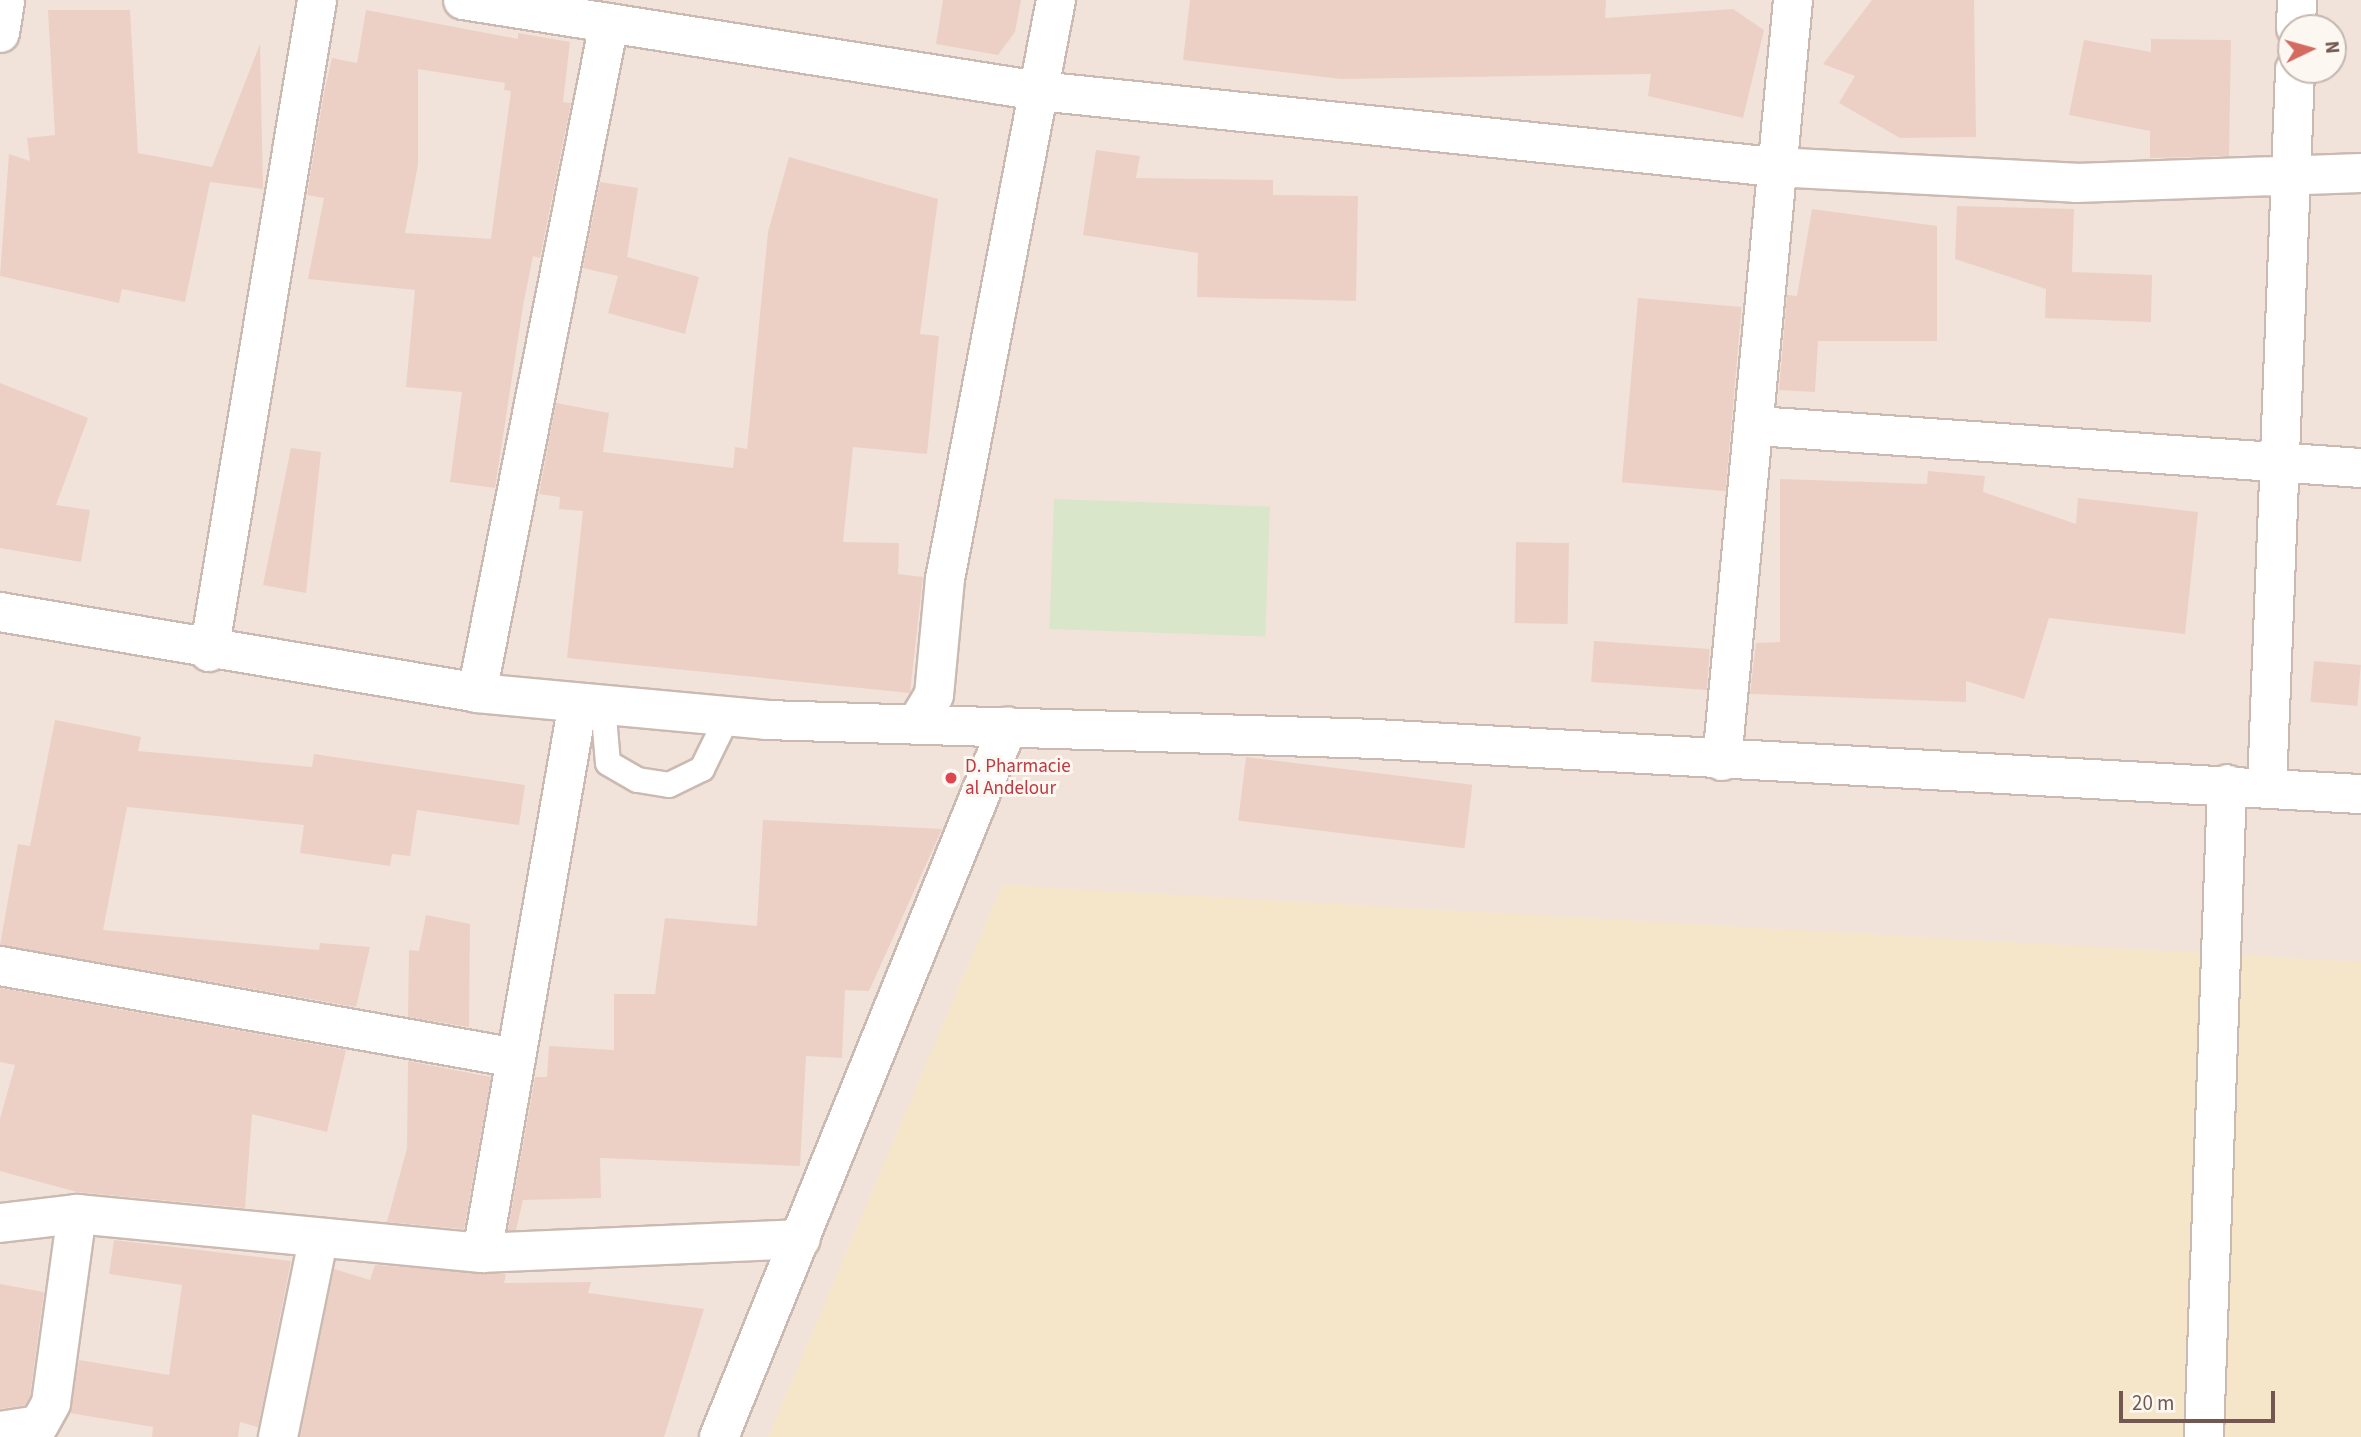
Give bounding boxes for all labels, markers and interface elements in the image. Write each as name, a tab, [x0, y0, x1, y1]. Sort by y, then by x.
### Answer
north arrow	[2277, 14, 2347, 84]
text: N	[2317, 40, 2345, 55]
place label: D. Pharmacie al Andelour	[965, 756, 1071, 800]
marker: D. Pharmacie al Andelour	[943, 770, 959, 786]
scale bar	[2123, 1378, 2279, 1422]
text: 20 m	[2132, 1388, 2174, 1418]

